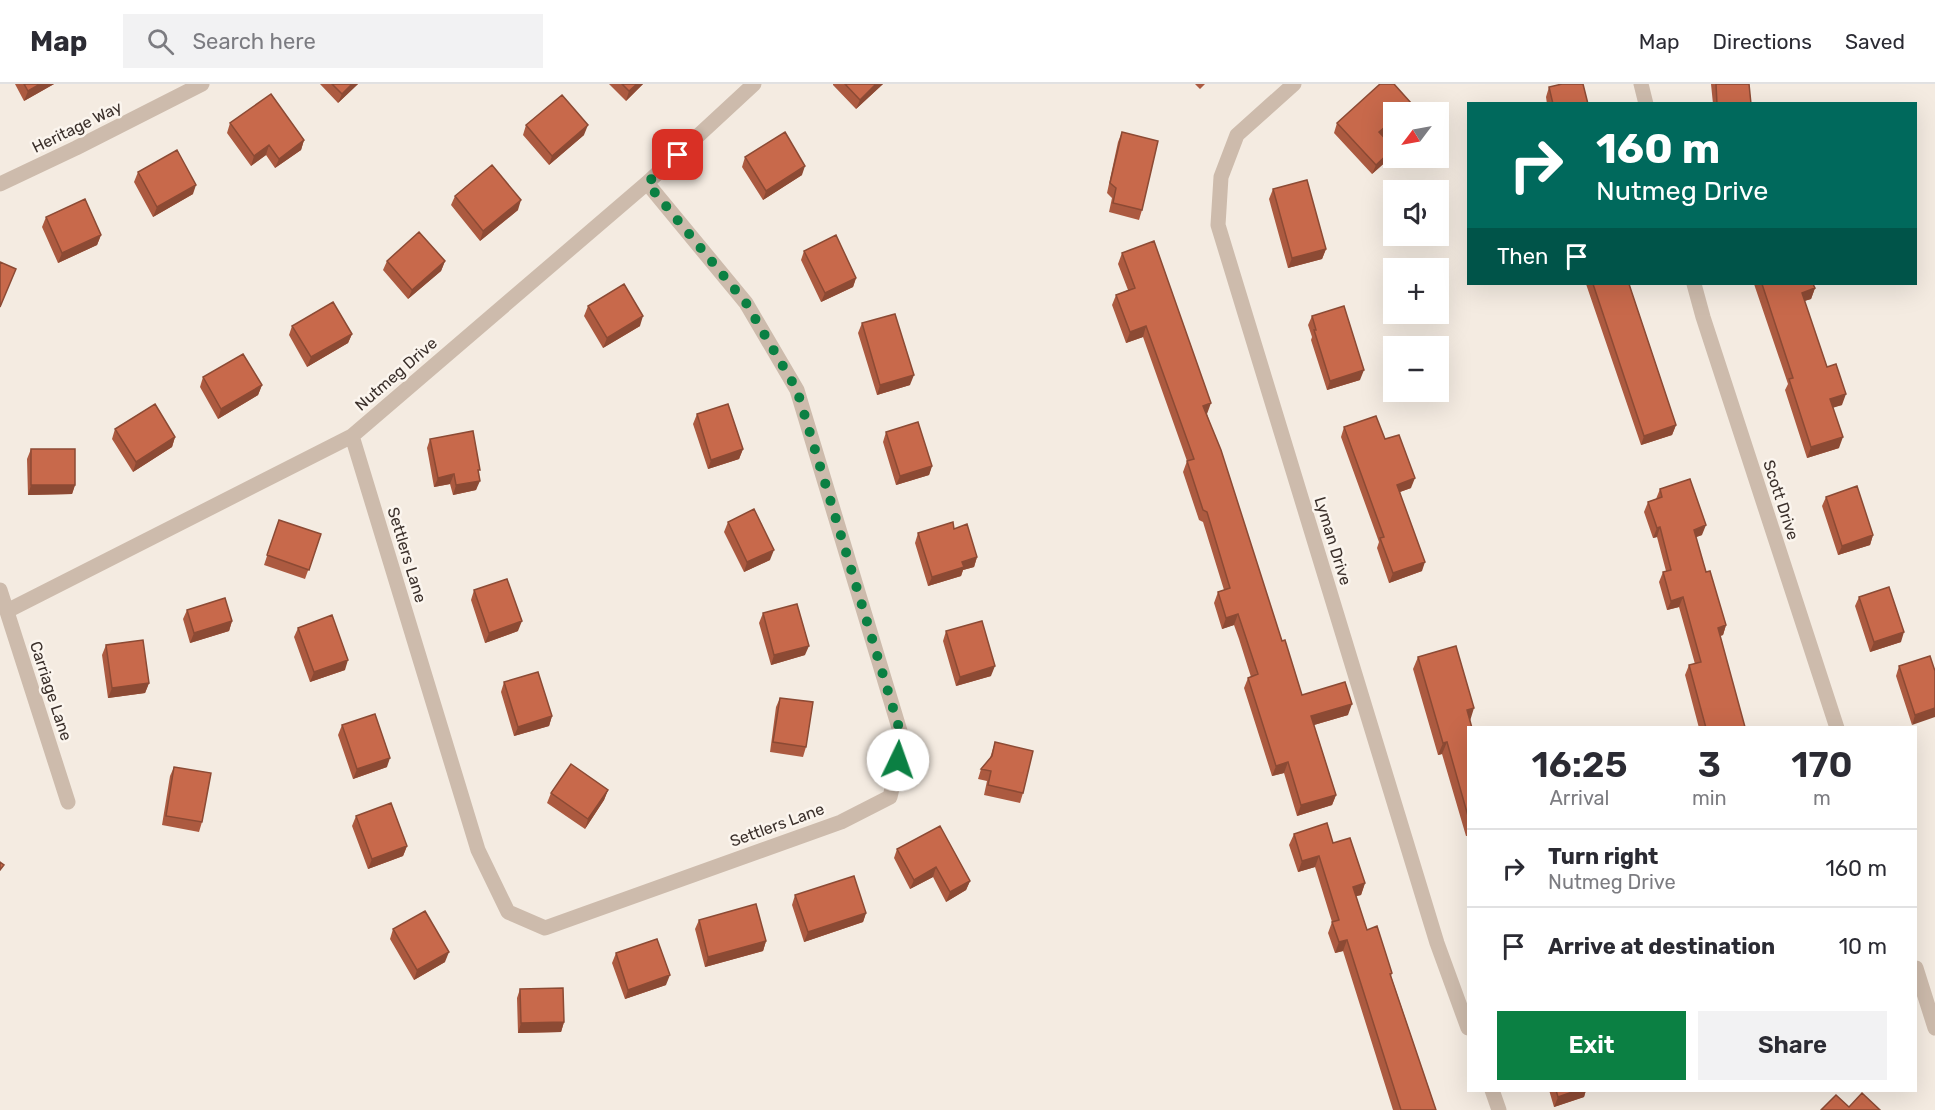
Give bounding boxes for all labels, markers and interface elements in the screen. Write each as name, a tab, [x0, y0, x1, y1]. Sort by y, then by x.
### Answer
search box	[123, 14, 543, 68]
text: Map	[30, 25, 87, 58]
icon: search	[144, 25, 177, 58]
text: Search here	[192, 28, 316, 55]
text: Map	[1639, 29, 1680, 54]
text: Directions	[1713, 29, 1812, 54]
text: Saved	[1845, 29, 1905, 54]
street label: Heritage Way	[29, 97, 125, 157]
north arrow	[1383, 102, 1449, 168]
map controls	[1383, 102, 1449, 402]
text: 160 m	[1596, 124, 1720, 174]
icon: right	[1497, 126, 1575, 204]
pin	[652, 129, 703, 180]
icon: arrive	[661, 138, 694, 171]
text: Nutmeg Drive	[1596, 175, 1768, 207]
button: sound	[1383, 180, 1449, 246]
icon: arrive	[1560, 240, 1593, 273]
text: Then	[1497, 243, 1548, 270]
button: +	[1383, 258, 1449, 324]
street label: Nutmeg Drive	[351, 333, 441, 415]
button: −	[1383, 336, 1449, 402]
street label: Scott Drive	[1759, 458, 1803, 542]
street label: Lyman Drive	[1311, 494, 1355, 588]
street label: Settlers Lane	[383, 505, 431, 605]
street label: Carriage Lane	[26, 639, 76, 743]
position arrow	[866, 728, 930, 792]
text: 16:25	[1531, 743, 1627, 786]
text: 3	[1698, 743, 1721, 786]
text: 170	[1791, 743, 1853, 786]
text: Arrival	[1549, 786, 1609, 810]
text: min	[1692, 786, 1727, 810]
text: m	[1813, 786, 1831, 810]
street label: Settlers Lane	[727, 799, 827, 851]
text: Turn right	[1548, 843, 1658, 870]
icon: right	[1497, 852, 1530, 885]
text: 160 m	[1825, 855, 1887, 882]
text: Nutmeg Drive	[1548, 870, 1676, 894]
icon: arrive	[1497, 930, 1530, 963]
text: Arrive at destination	[1548, 933, 1775, 960]
text: 10 m	[1839, 933, 1887, 960]
button: Exit	[1497, 1011, 1686, 1080]
button: Share	[1698, 1011, 1887, 1080]

